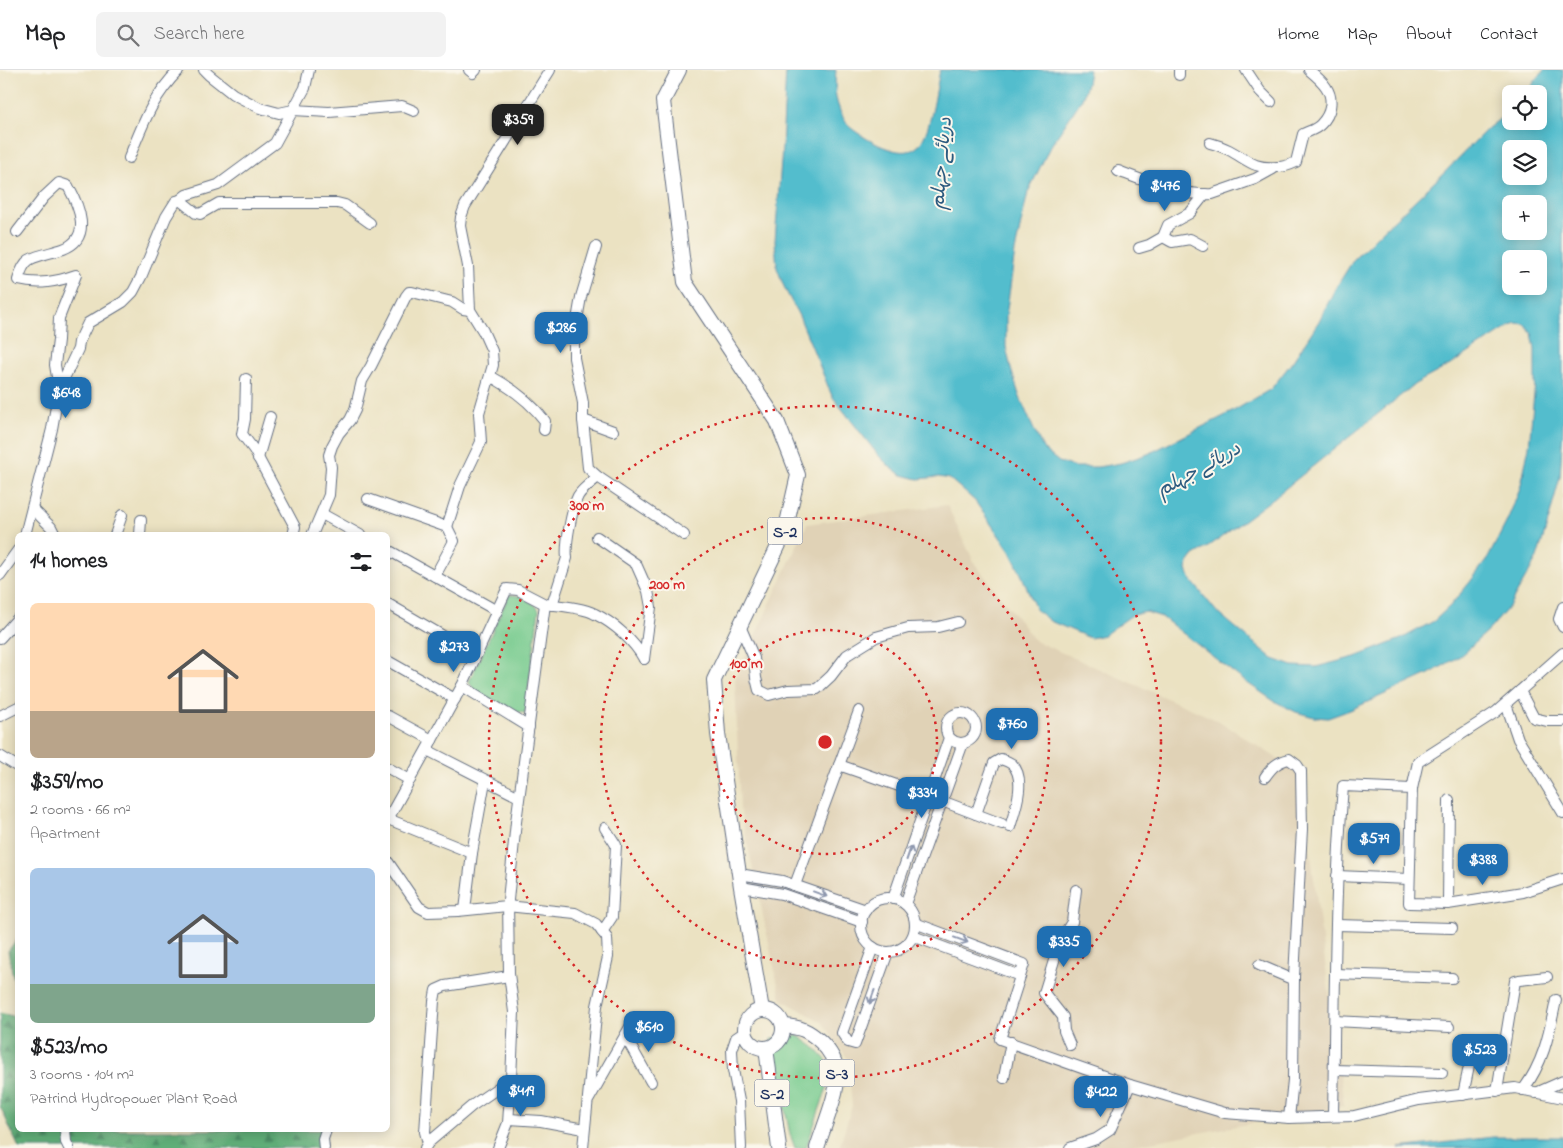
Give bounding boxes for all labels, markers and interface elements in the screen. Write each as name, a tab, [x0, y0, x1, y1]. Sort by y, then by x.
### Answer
search box	[96, 12, 446, 57]
text: Map	[25, 17, 66, 52]
icon: search	[114, 21, 142, 49]
text: Search here	[154, 21, 245, 48]
text: Home	[1278, 22, 1319, 48]
text: Map	[1347, 22, 1378, 48]
text: About	[1406, 22, 1452, 48]
text: Contact	[1480, 22, 1538, 48]
map controls	[1502, 85, 1547, 295]
button: locate	[1502, 85, 1547, 130]
pin: $359	[488, 104, 548, 146]
text: $359	[503, 108, 533, 132]
water label: دریائے جہلم	[925, 116, 960, 210]
button: layers	[1502, 140, 1547, 185]
pin: $476	[1135, 170, 1195, 212]
text: $476	[1150, 174, 1180, 198]
button: +	[1502, 195, 1547, 240]
button: −	[1502, 250, 1547, 295]
pin: $286	[531, 312, 591, 354]
text: $286	[546, 316, 576, 340]
pin: $648	[36, 376, 96, 419]
text: $648	[51, 381, 81, 405]
water label: دریائے جہلم	[1152, 436, 1246, 504]
text: 300 m	[569, 495, 605, 517]
road number: S-2	[768, 518, 802, 544]
text: 14 homes	[30, 547, 108, 577]
icon: filters	[347, 548, 375, 576]
text: 200 m	[648, 574, 685, 596]
pin: $273	[424, 630, 484, 673]
text: $273	[439, 635, 469, 659]
icon: home	[158, 636, 248, 726]
text: 100 m	[729, 653, 763, 675]
pin: $760	[982, 708, 1042, 750]
text: $760	[997, 712, 1027, 736]
centre of rings	[816, 733, 834, 751]
text: $359/mo	[30, 768, 103, 798]
pin: $334	[892, 776, 952, 819]
text: $334	[907, 781, 937, 805]
text: 2 rooms · 66 m²	[30, 798, 131, 822]
text: Apartment	[30, 822, 100, 846]
pin: $579	[1344, 822, 1404, 865]
text: $579	[1359, 827, 1389, 851]
pin: $388	[1453, 844, 1513, 886]
one-way arrow	[905, 846, 914, 861]
text: $388	[1469, 848, 1497, 872]
one-way arrow	[812, 890, 827, 899]
icon: home	[158, 901, 248, 991]
pin: $335	[1034, 926, 1094, 968]
text: $335	[1048, 930, 1080, 954]
one-way arrow	[952, 936, 968, 945]
one-way arrow	[867, 989, 876, 1005]
pin: $610	[619, 1010, 679, 1053]
text: $610	[635, 1015, 663, 1039]
text: $523/mo	[30, 1033, 108, 1063]
pin: $523	[1450, 1034, 1510, 1076]
text: $523	[1463, 1038, 1497, 1062]
road number: S-3	[820, 1060, 854, 1086]
text: 3 rooms · 104 m²	[30, 1063, 134, 1087]
pin: $419	[491, 1074, 551, 1117]
pin: $422	[1071, 1076, 1131, 1118]
text: $419	[508, 1079, 534, 1103]
road number: S-2	[754, 1080, 790, 1106]
text: $422	[1085, 1080, 1117, 1104]
text: Patrind Hydropower Plant Road	[30, 1087, 237, 1111]

